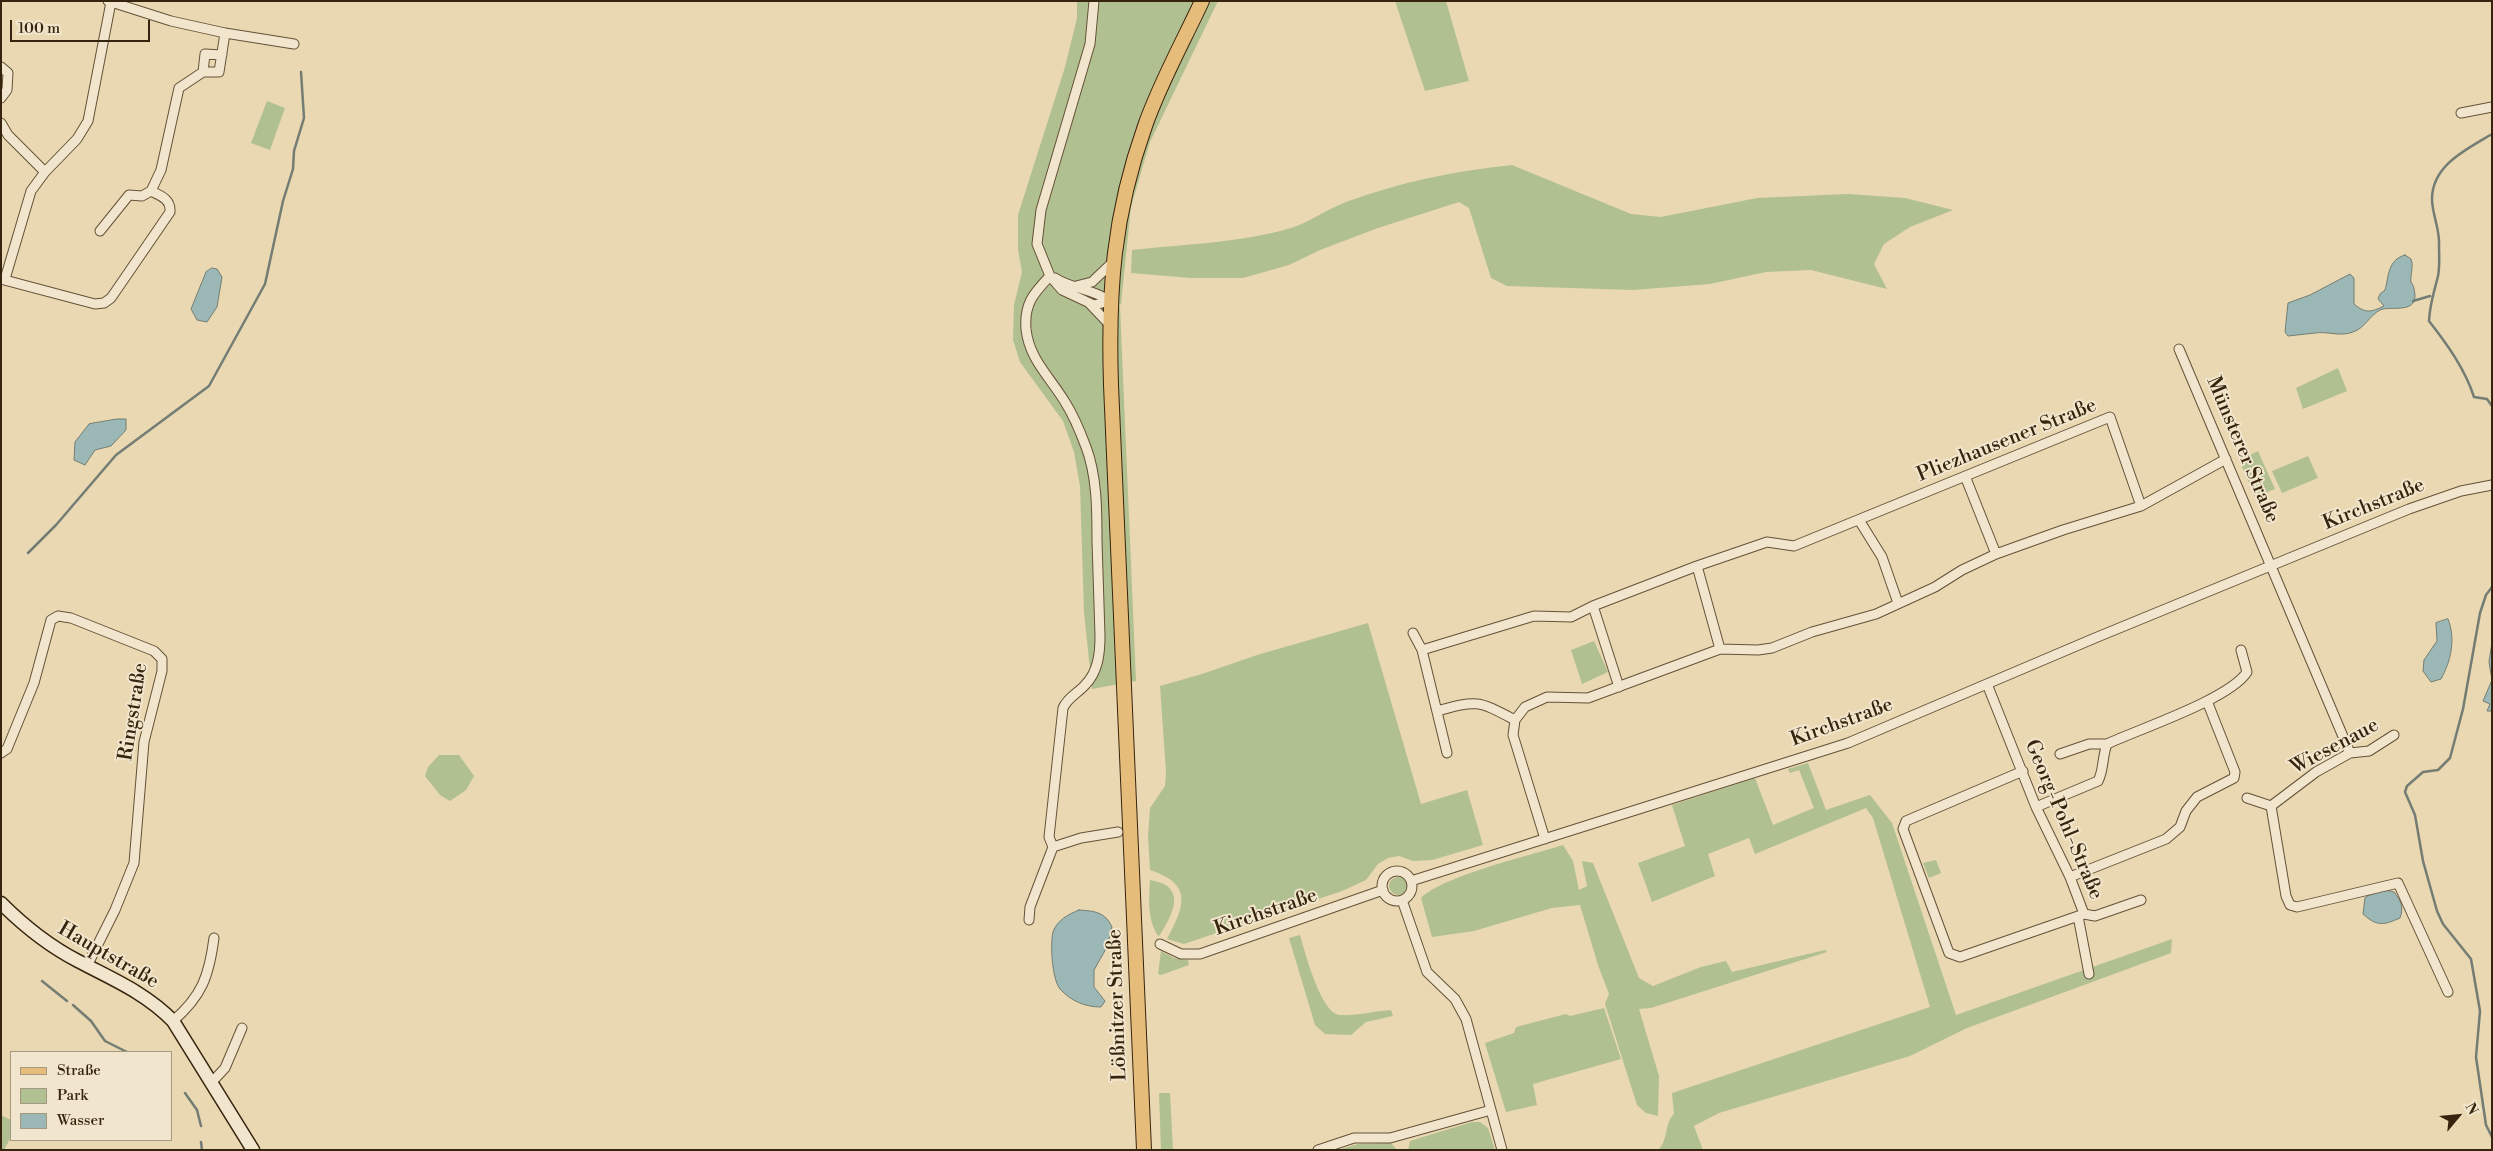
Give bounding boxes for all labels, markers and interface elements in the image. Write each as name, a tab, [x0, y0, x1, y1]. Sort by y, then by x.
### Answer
scale bar	[12, 10, 152, 42]
text: 100 m	[18, 19, 60, 38]
street label: Münsterer Straße	[2200, 373, 2284, 527]
street label: Pliezhausener Straße	[1914, 394, 2100, 488]
street label: Kirchstraße	[2320, 474, 2428, 536]
street label: Ringstraße	[114, 661, 154, 763]
street label: Kirchstraße	[1787, 693, 1897, 753]
street label: Wiesenaue	[2287, 714, 2383, 780]
street label: Georg-Pohl-Straße	[2019, 737, 2107, 903]
street label: Kirchstraße	[1211, 884, 1321, 942]
street label: Hauptstraße	[53, 918, 163, 994]
street label: Lößnitzer Straße	[1103, 929, 1133, 1081]
legend	[10, 1051, 172, 1141]
text: Straße	[57, 1061, 101, 1080]
text: Park	[57, 1086, 88, 1105]
north arrow	[2433, 1091, 2483, 1141]
text: N	[2461, 1100, 2482, 1118]
text: Wasser	[57, 1111, 104, 1130]

